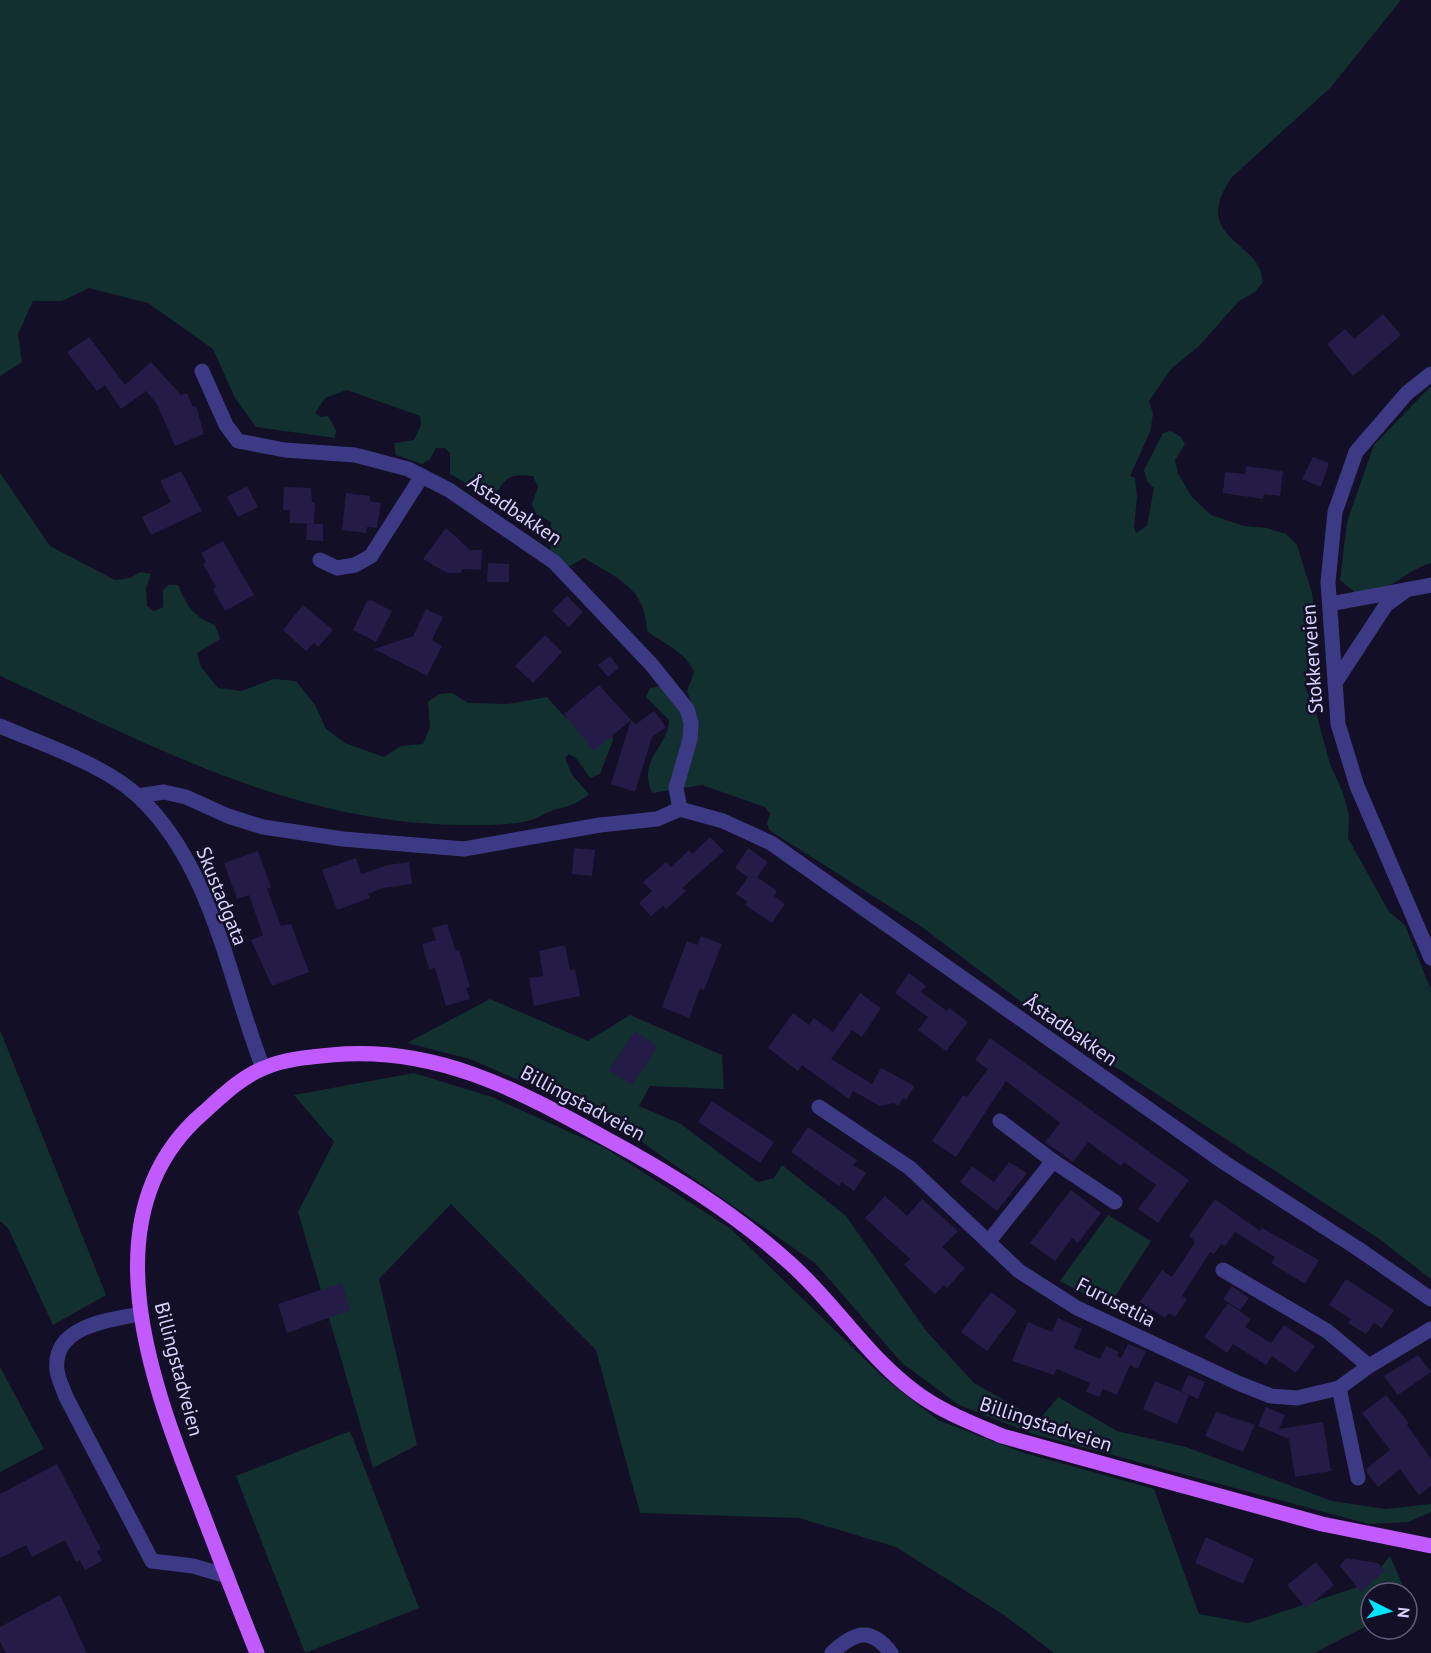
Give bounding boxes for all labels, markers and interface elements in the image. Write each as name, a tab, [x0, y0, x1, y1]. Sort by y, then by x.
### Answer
street label: Åstadbakken	[463, 469, 567, 551]
street label: Stokkerveien	[1295, 603, 1329, 715]
street label: Skustadgata	[190, 843, 254, 949]
street label: Åstadbakken	[1019, 988, 1123, 1072]
street label: Billingstadveien	[516, 1059, 650, 1147]
street label: Furusetlia	[1072, 1271, 1160, 1333]
street label: Billingstadveien	[149, 1299, 209, 1439]
street label: Billingstadveien	[977, 1390, 1115, 1458]
north arrow	[1359, 1581, 1419, 1641]
text: N	[1393, 1606, 1414, 1619]

